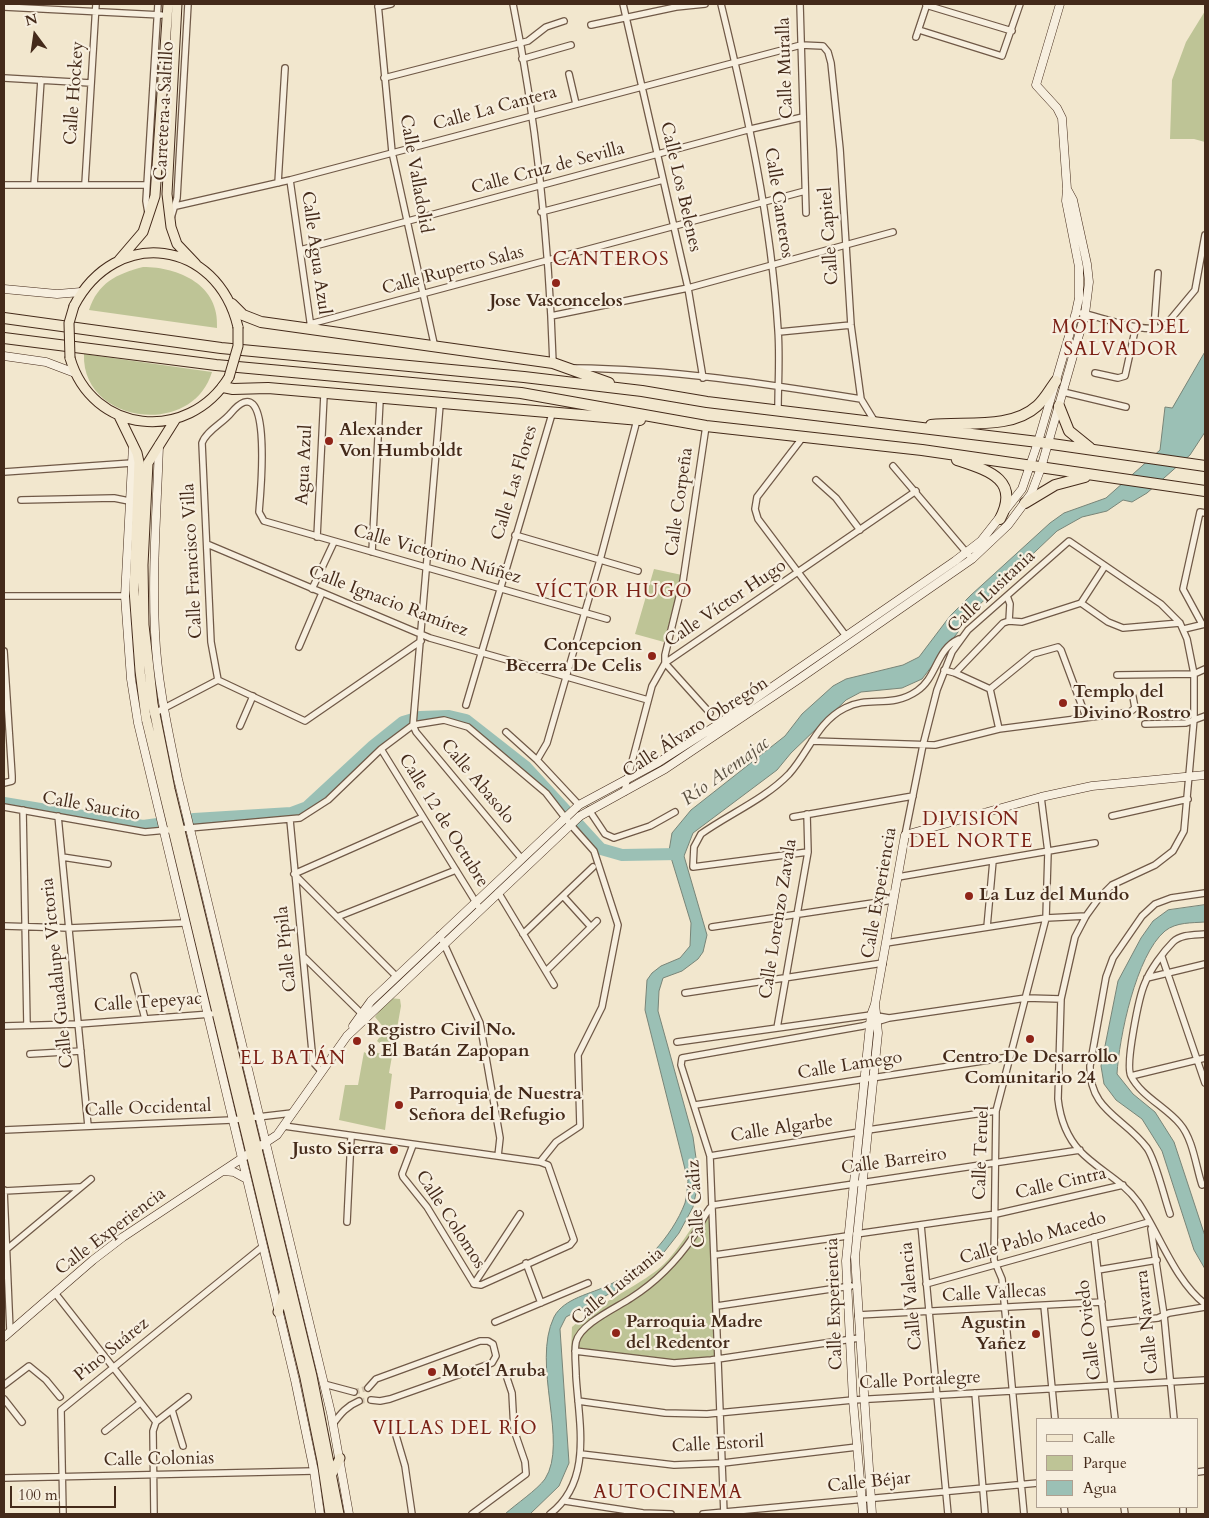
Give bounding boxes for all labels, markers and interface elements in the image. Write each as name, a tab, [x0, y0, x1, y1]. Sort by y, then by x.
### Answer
text: N	[23, 9, 39, 31]
north arrow	[10, 10, 60, 60]
street label: Calle Muralla	[773, 17, 799, 119]
street label: Calle Hockey	[61, 40, 89, 146]
street label: Carretera a Saltillo	[151, 41, 179, 181]
street label: Calle La Cantera	[431, 82, 559, 136]
street label: Calle Valladolid	[394, 113, 436, 235]
street label: Calle Los Belenes	[655, 120, 705, 254]
street label: Calle Cruz de Sevilla	[469, 138, 627, 200]
street label: Calle Canteros	[759, 146, 797, 260]
street label: Calle Capitel	[816, 186, 844, 286]
street label: Calle Agua Azul	[296, 190, 334, 316]
street label: Calle Ruperto Salas	[380, 242, 526, 300]
district label: CANTEROS	[551, 250, 671, 272]
marker: Jose Vasconcelos	[550, 277, 562, 289]
place label: Jose Vasconcelos	[489, 291, 623, 313]
district label: MOLINO DEL SALVADOR	[1050, 318, 1192, 362]
place label: Alexander Von Humboldt	[339, 420, 462, 462]
street label: Calle Las Flores	[487, 423, 543, 543]
street label: Agua Azul	[292, 424, 318, 506]
marker: Alexander Von Humboldt	[323, 435, 335, 447]
street label: Calle Corpeña	[662, 446, 698, 558]
street label: Calle Francisco Villa	[178, 483, 208, 639]
street label: Calle Victorino Núñez	[351, 521, 523, 589]
street label: Calle Lusitania	[944, 546, 1040, 638]
street label: Calle Víctor Hugo	[661, 555, 791, 653]
street label: Calle Ignacio Ramírez	[305, 562, 471, 642]
district label: VÍCTOR HUGO	[534, 582, 694, 604]
place label: Concepcion Becerra De Celis	[505, 635, 642, 678]
marker: Concepcion Becerra De Celis	[646, 650, 658, 662]
street label: Calle Álvaro Obregón	[619, 673, 773, 783]
place label: Templo del Divino Rostro	[1073, 682, 1191, 724]
marker: Templo del Divino Rostro	[1057, 697, 1069, 709]
water label: Río Atemajac	[678, 733, 774, 811]
street label: Calle Abasolo	[435, 735, 519, 829]
street label: Calle 12 de Octubre	[393, 750, 493, 892]
street label: Calle Saucito	[40, 788, 142, 826]
district label: DIVISIÓN DEL NORTE	[908, 810, 1034, 854]
street label: Calle Experiencia	[858, 826, 902, 960]
street label: Calle Lorenzo Zavala	[756, 837, 802, 1001]
street label: Calle Guadalupe Victoria	[37, 877, 79, 1069]
place label: La Luz del Mundo	[979, 885, 1129, 907]
marker: La Luz del Mundo	[963, 890, 975, 902]
street label: Calle Pípila	[272, 905, 302, 993]
street label: Calle Tepeyac	[93, 988, 203, 1018]
place label: Registro Civil No. 8 El Batán Zapopan	[367, 1020, 530, 1062]
marker: Centro De Desarrollo Comunitario 24	[1024, 1033, 1036, 1045]
marker: Registro Civil No. 8 El Batán Zapopan	[351, 1035, 363, 1047]
street label: Calle Lamego	[796, 1047, 904, 1085]
place label: Centro De Desarrollo Comunitario 24	[942, 1047, 1118, 1090]
district label: EL BATÁN	[239, 1049, 347, 1071]
place label: Parroquia de Nuestra Señora del Refugio	[409, 1084, 582, 1126]
street label: Calle Occidental	[84, 1096, 212, 1122]
marker: Parroquia de Nuestra Señora del Refugio	[393, 1099, 405, 1111]
street label: Calle Teruel	[970, 1106, 994, 1200]
street label: Calle Algarbe	[729, 1110, 835, 1148]
place label: Justo Sierra	[292, 1139, 384, 1161]
marker: Justo Sierra	[388, 1144, 400, 1156]
street label: Calle Barreiro	[840, 1144, 948, 1180]
street label: Calle Cádiz	[683, 1159, 711, 1249]
street label: Calle Cintra	[1013, 1163, 1109, 1205]
street label: Calle Colomos	[410, 1167, 490, 1273]
street label: Calle Experiencia	[52, 1183, 170, 1281]
street label: Calle Pablo Macedo	[957, 1208, 1109, 1270]
street label: Calle Experiencia	[822, 1237, 848, 1371]
street label: Calle Valencia	[897, 1241, 927, 1351]
street label: Calle Lusitania	[568, 1243, 668, 1331]
street label: Calle Navarra	[1132, 1269, 1164, 1375]
street label: Calle Oviedo	[1073, 1279, 1107, 1381]
street label: Calle Vallecas	[941, 1280, 1047, 1308]
place label: Parroquia Madre del Redentor	[626, 1312, 763, 1355]
street label: Pino Suárez	[70, 1313, 154, 1387]
place label: Agustin Yañez	[961, 1313, 1026, 1356]
marker: Parroquia Madre del Redentor	[610, 1327, 622, 1339]
marker: Agustin Yañez	[1030, 1328, 1042, 1340]
place label: Motel Aruba	[442, 1361, 546, 1383]
marker: Motel Aruba	[426, 1366, 438, 1378]
street label: Calle Portalegre	[859, 1367, 981, 1395]
legend	[1036, 1418, 1199, 1508]
district label: VILLAS DEL RÍO	[371, 1419, 539, 1441]
text: Calle	[1083, 1428, 1115, 1448]
street label: Calle Estoril	[671, 1432, 765, 1458]
street label: Calle Colonias	[104, 1448, 214, 1472]
text: Parque	[1083, 1453, 1127, 1473]
street label: Calle Béjar	[826, 1468, 912, 1498]
scale bar	[12, 1476, 119, 1508]
text: Agua	[1083, 1478, 1117, 1498]
district label: AUTOCINEMA	[592, 1483, 744, 1505]
text: 100 m	[18, 1485, 58, 1505]

